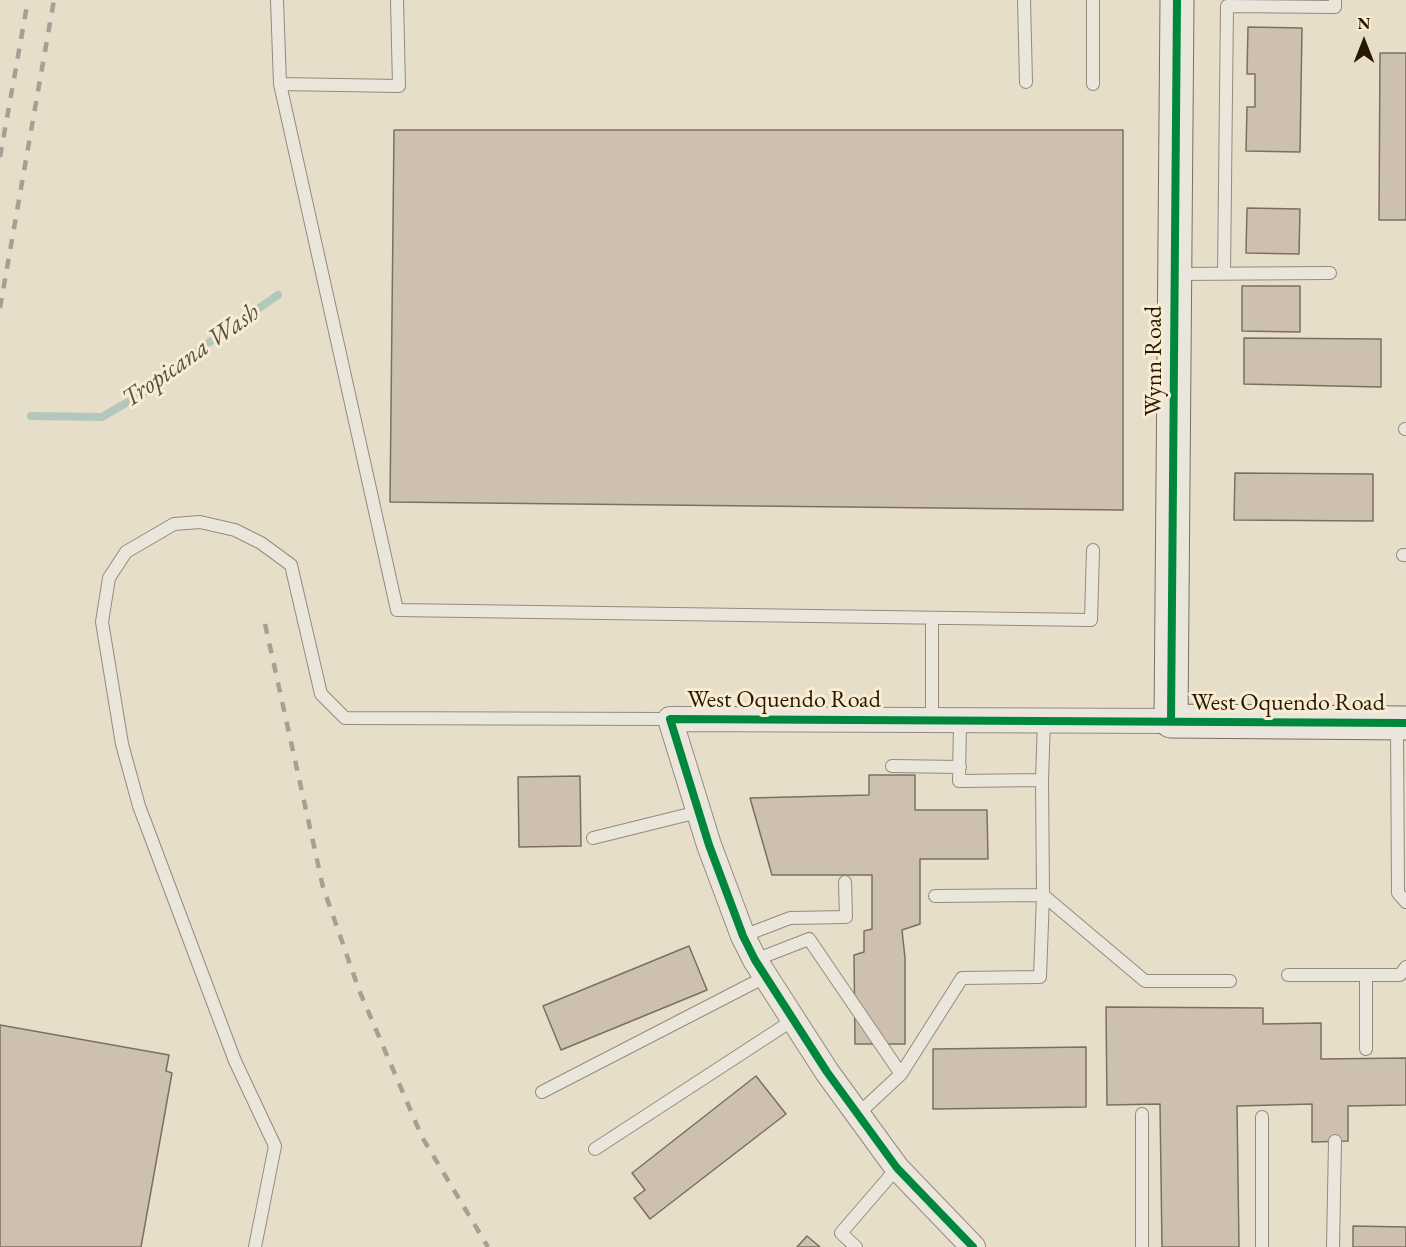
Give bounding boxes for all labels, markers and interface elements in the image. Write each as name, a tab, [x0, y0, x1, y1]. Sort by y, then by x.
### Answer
north arrow	[1334, 12, 1394, 72]
text: N	[1358, 13, 1370, 34]
water label: Tropicana Wash	[116, 297, 266, 415]
street label: Wynn Road	[1140, 306, 1168, 416]
street label: West Oquendo Road	[687, 686, 881, 714]
street label: West Oquendo Road	[1191, 689, 1385, 717]

